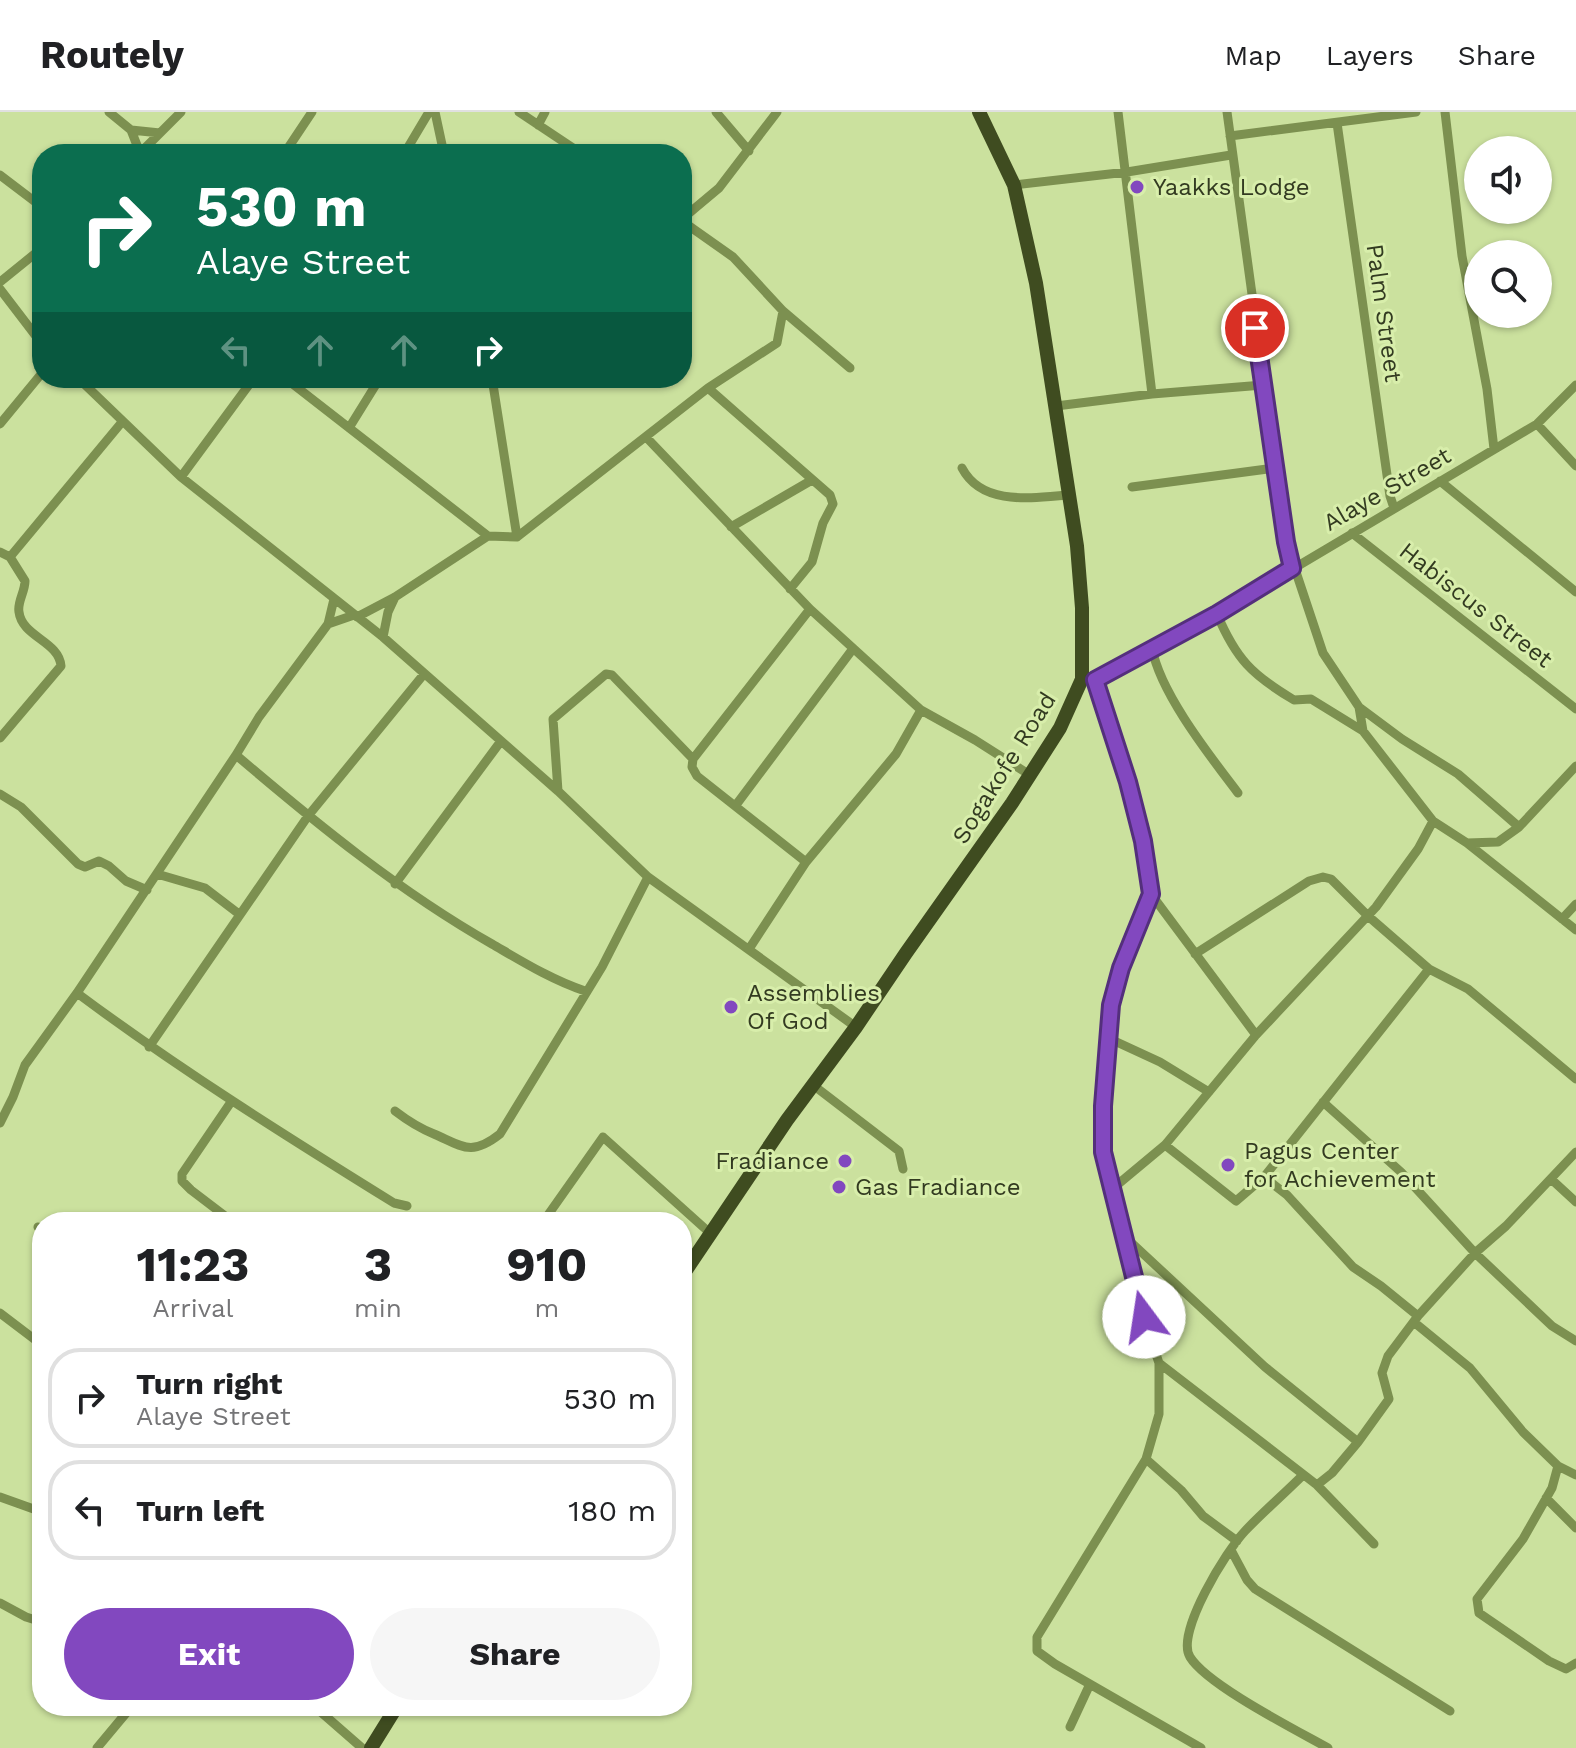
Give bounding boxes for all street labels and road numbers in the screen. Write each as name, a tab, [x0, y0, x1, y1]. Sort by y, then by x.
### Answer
street label: Palm Street	[1360, 242, 1408, 384]
street label: Alaye Street	[1318, 441, 1456, 537]
street label: Habiscus Street	[1394, 537, 1558, 673]
street label: Sogakofe Road	[946, 687, 1062, 849]

